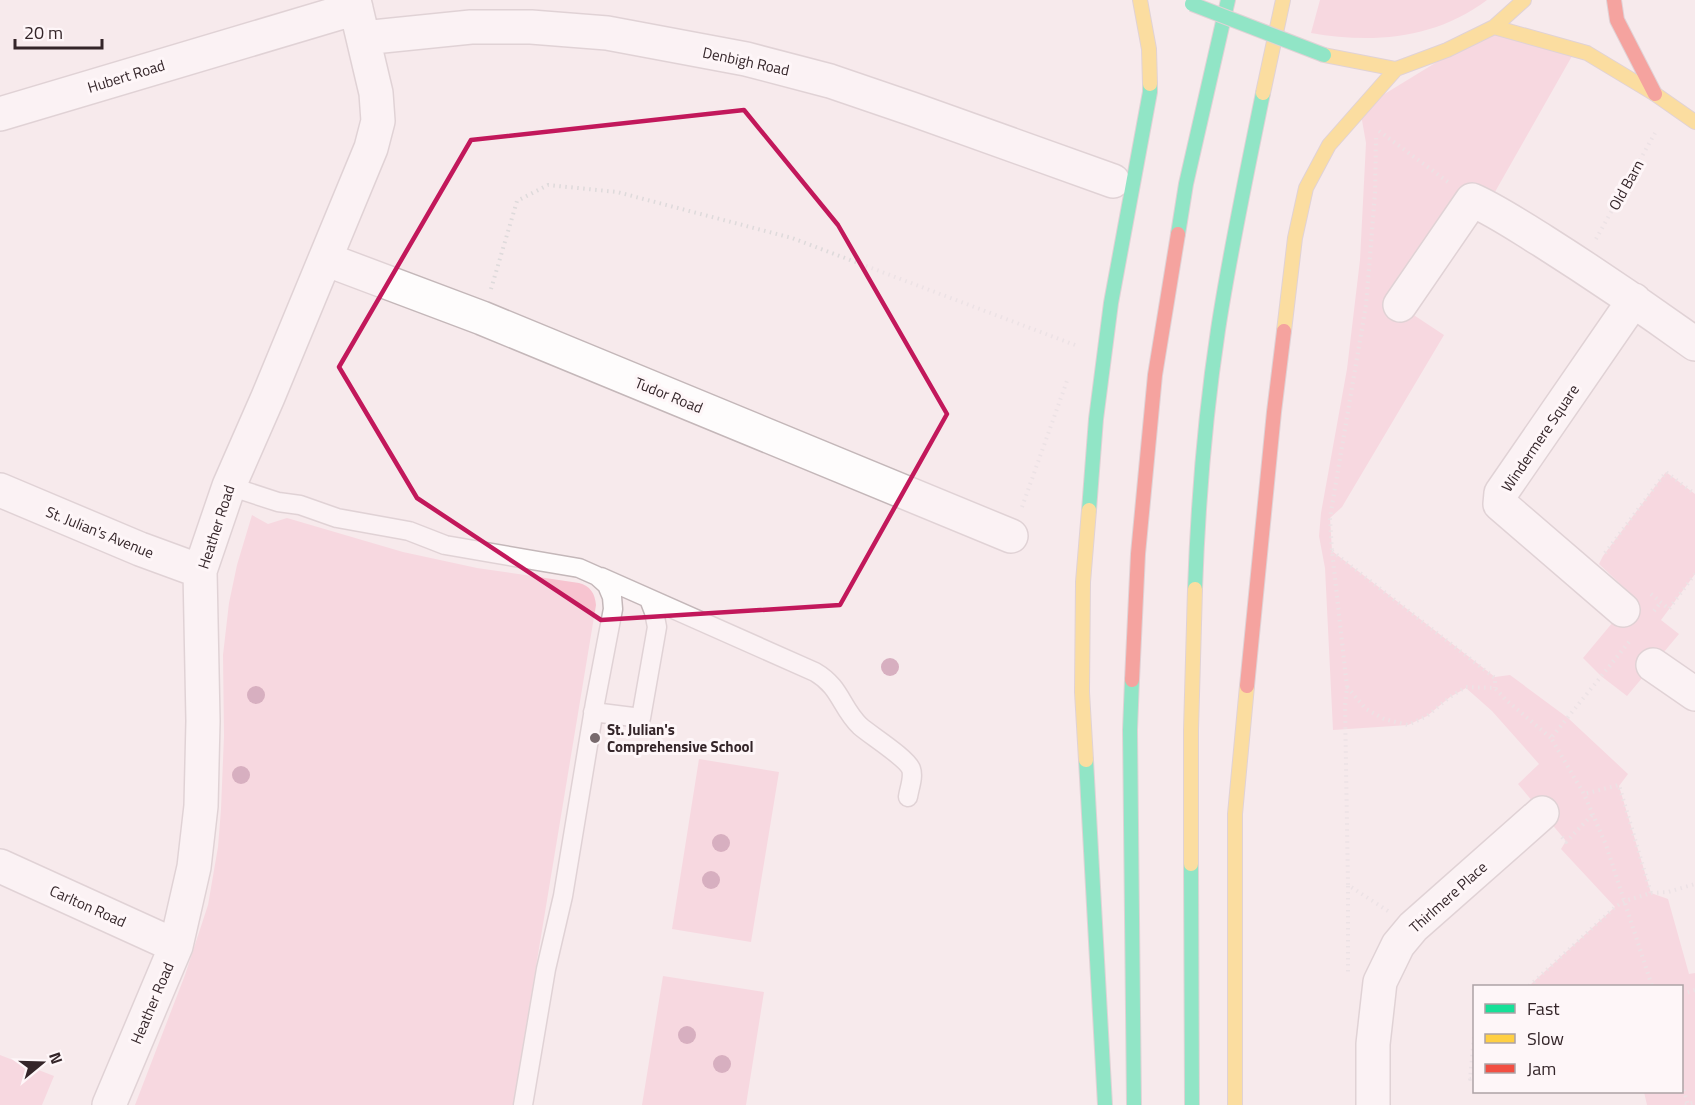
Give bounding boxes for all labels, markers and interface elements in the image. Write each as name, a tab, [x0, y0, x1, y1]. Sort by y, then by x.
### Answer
scale bar	[15, 12, 102, 50]
text: 20 m	[24, 19, 63, 46]
street label: Denbigh Road	[701, 41, 791, 81]
street label: Hubert Road	[84, 53, 168, 99]
street label: Old Barn	[1603, 156, 1649, 214]
street label: Tudor Road	[632, 371, 706, 419]
street label: Windermere Square	[1495, 380, 1585, 496]
street label: Heather Road	[192, 482, 240, 572]
street label: St. Julian's Avenue	[43, 500, 157, 564]
place label: St. Julian's Comprehensive School	[607, 718, 754, 758]
marker: St. Julian's Comprehensive School	[588, 731, 602, 745]
street label: Thirlmere Place	[1404, 856, 1492, 938]
street label: Carlton Road	[46, 879, 130, 933]
street label: Heather Road	[124, 958, 180, 1048]
legend	[1473, 985, 1683, 1093]
text: Fast	[1527, 995, 1560, 1022]
text: Slow	[1527, 1025, 1564, 1052]
north arrow	[12, 1033, 72, 1093]
text: N	[43, 1049, 69, 1067]
text: Jam	[1527, 1055, 1556, 1082]

